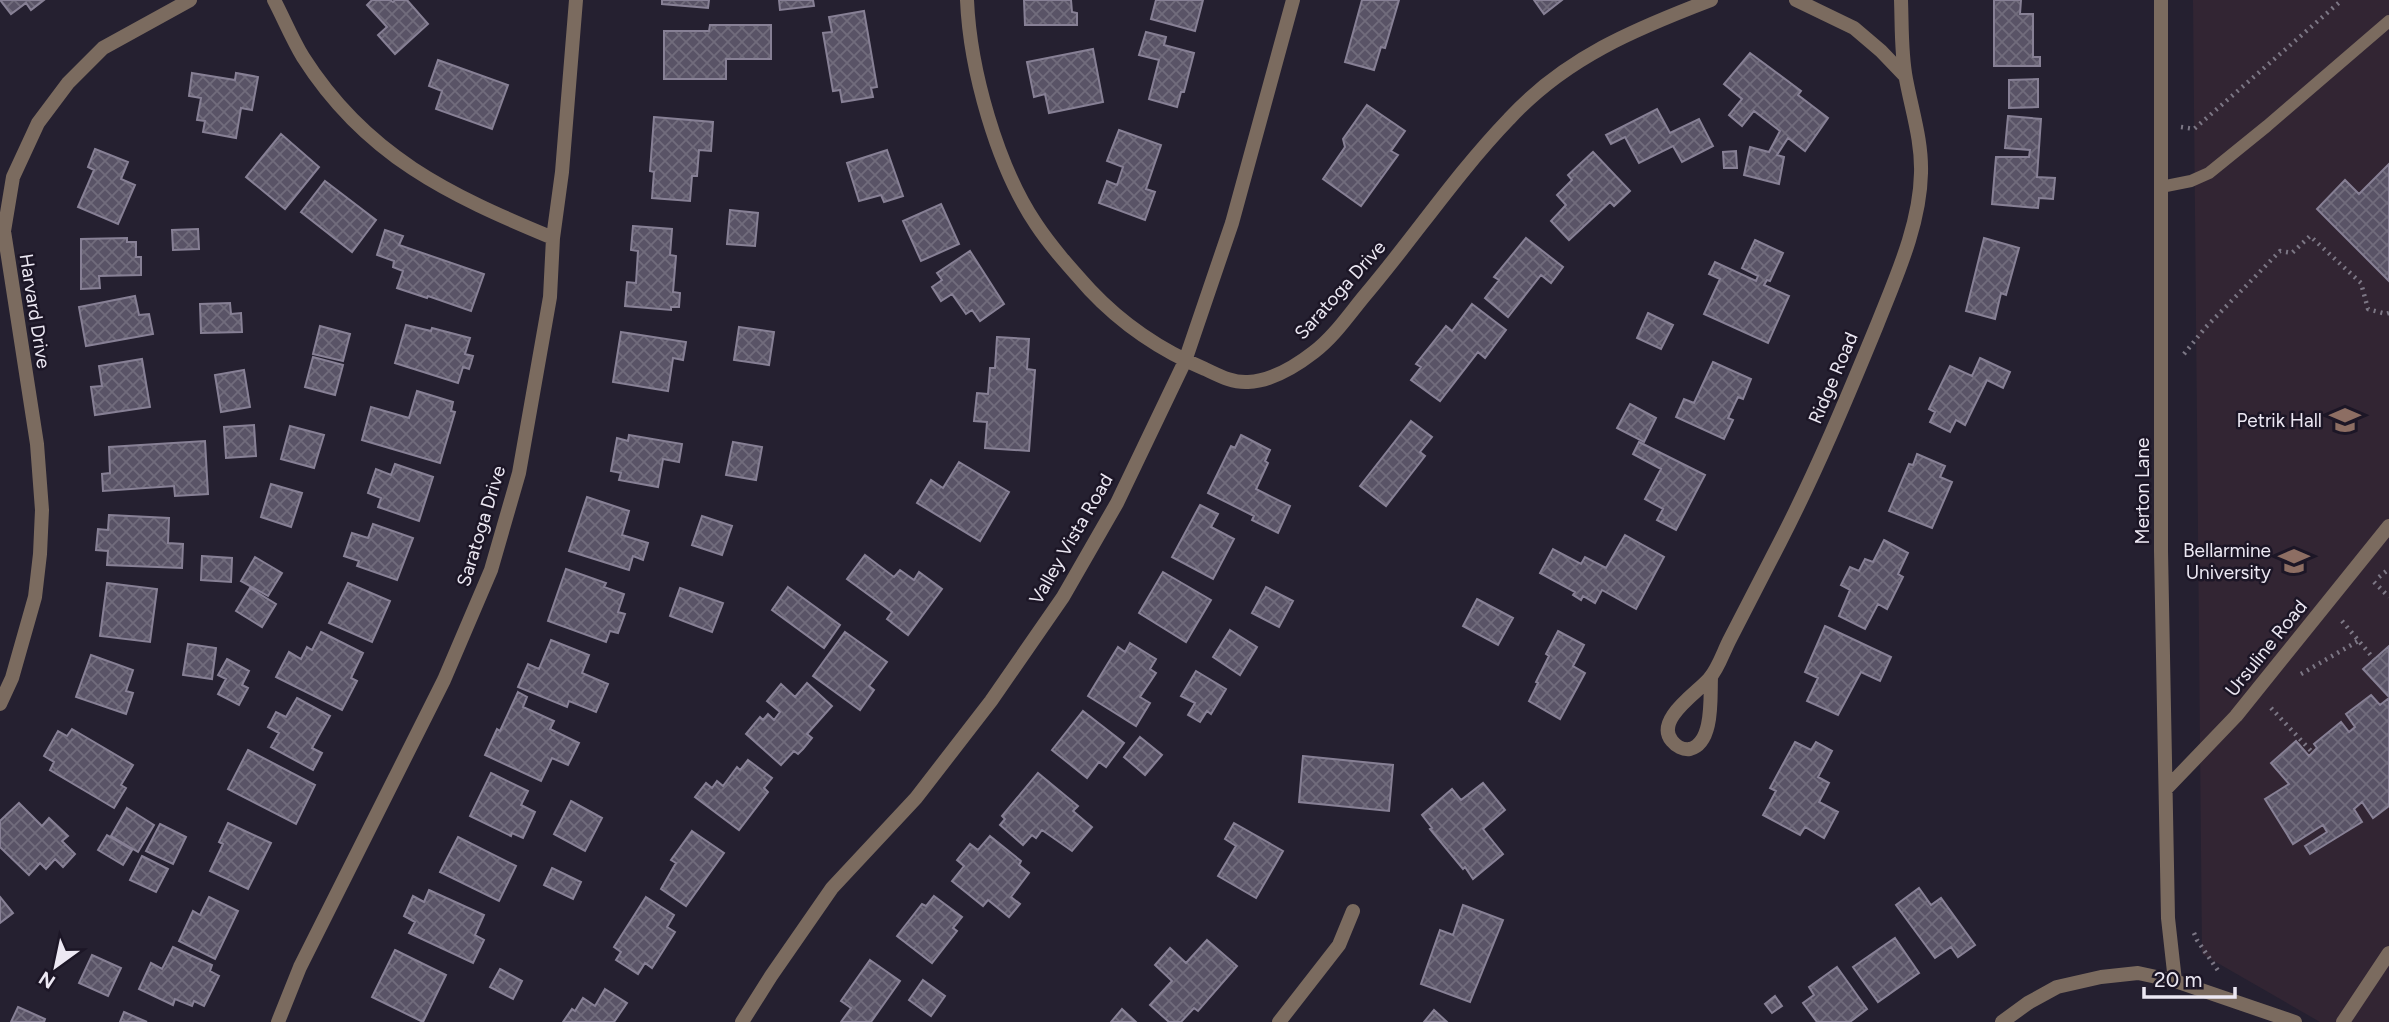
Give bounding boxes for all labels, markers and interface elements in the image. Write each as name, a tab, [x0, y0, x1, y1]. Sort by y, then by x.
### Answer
street label: Saratoga Drive	[1290, 236, 1390, 344]
street label: Harvard Drive	[15, 252, 55, 370]
street label: Ridge Road	[1803, 329, 1863, 427]
school or university icon: Petrik Hall	[2328, 403, 2362, 437]
place label: Petrik Hall	[2237, 409, 2322, 432]
street label: Merton Lane	[2131, 438, 2154, 544]
street label: Saratoga Drive	[452, 463, 510, 589]
street label: Valley Vista Road	[1024, 470, 1118, 608]
place label: Bellarmine University	[2183, 539, 2271, 584]
school or university icon: Bellarmine University	[2277, 544, 2311, 578]
street label: Ursuline Road	[2220, 595, 2312, 701]
north arrow	[21, 931, 91, 1001]
scale bar	[2144, 956, 2235, 1000]
text: N	[35, 966, 59, 993]
text: 20 m	[2154, 967, 2202, 992]

